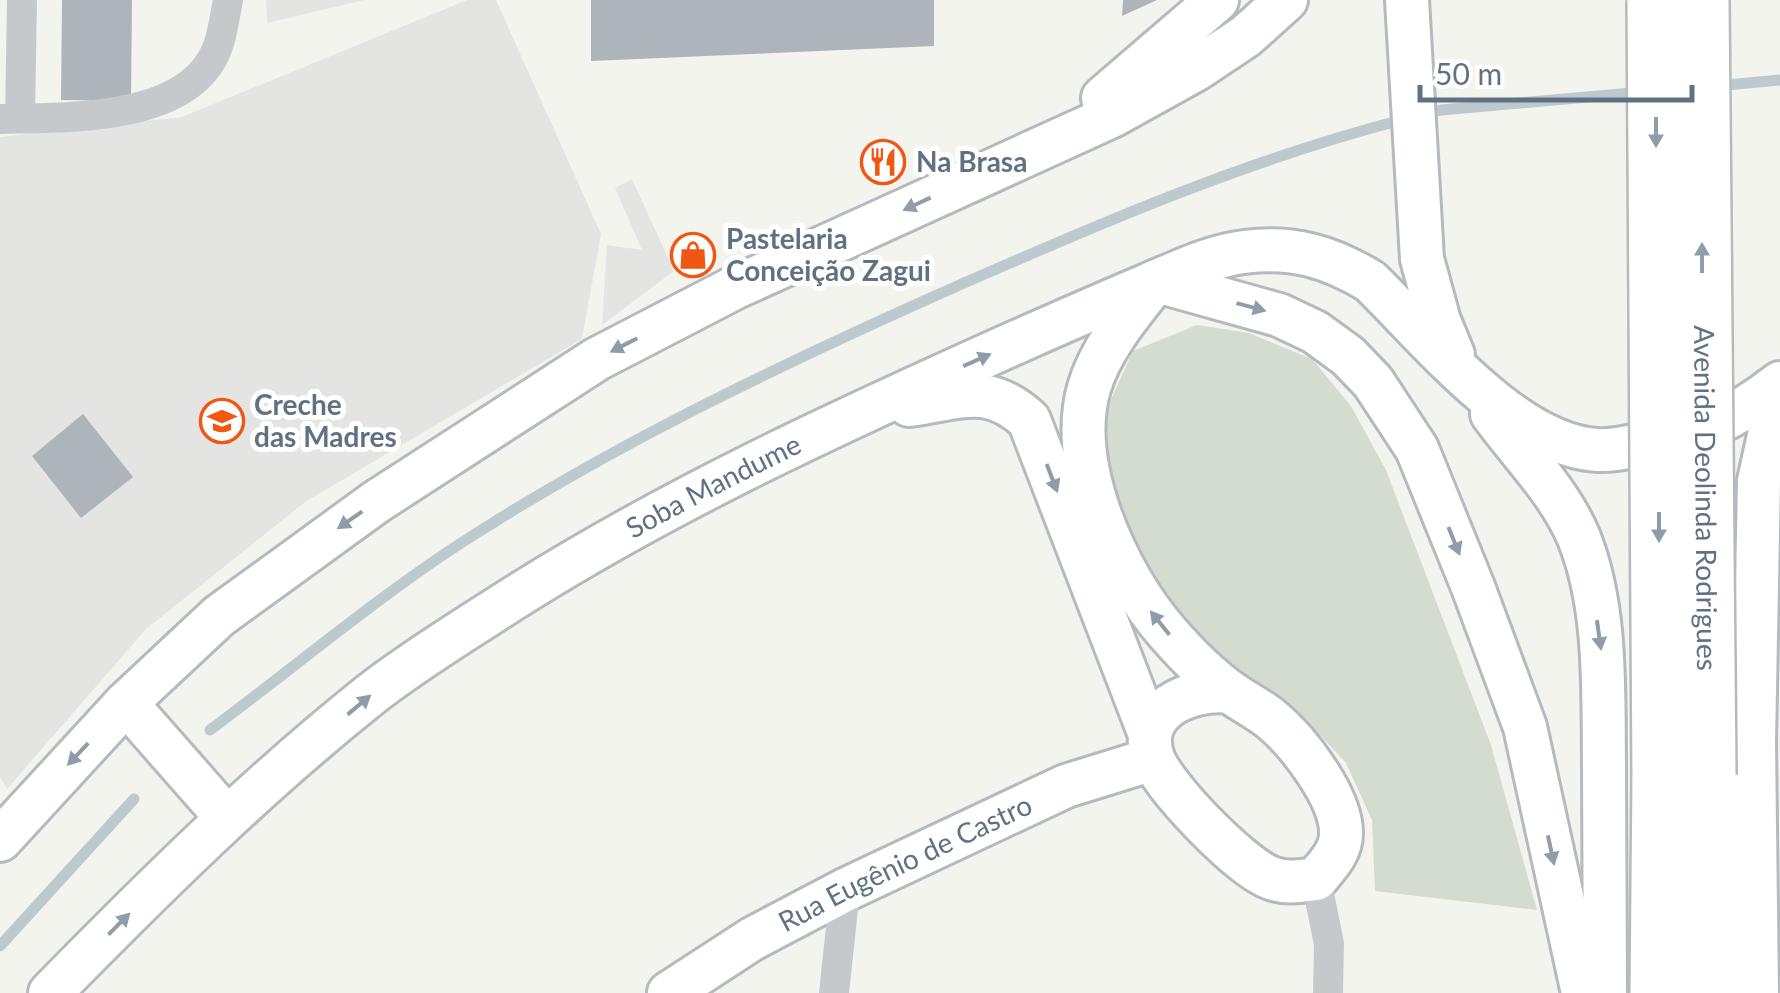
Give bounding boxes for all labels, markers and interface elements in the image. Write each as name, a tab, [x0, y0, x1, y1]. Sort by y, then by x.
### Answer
scale bar	[1420, 40, 1692, 102]
text: 50 m	[1435, 55, 1502, 91]
one-way arrow	[1648, 117, 1664, 149]
restaurant icon: Na Brasa	[860, 139, 906, 185]
place label: Na Brasa	[916, 144, 1027, 178]
one-way arrow	[902, 196, 931, 213]
place label: Pastelaria Conceição Zagui	[726, 221, 931, 287]
shop icon: Pastelaria Conceição Zagui	[670, 232, 716, 278]
one-way arrow	[1694, 241, 1710, 273]
one-way arrow	[1236, 300, 1267, 316]
street label: Avenida Deolinda Rodrigues	[1688, 325, 1725, 671]
one-way arrow	[609, 336, 638, 353]
one-way arrow	[963, 351, 992, 368]
place label: Creche das Madres	[254, 387, 397, 453]
school or university icon: Creche das Madres	[199, 398, 245, 444]
street label: Soba Mandume	[620, 426, 806, 544]
one-way arrow	[1045, 464, 1061, 494]
one-way arrow	[337, 510, 364, 529]
one-way arrow	[1651, 512, 1667, 544]
one-way arrow	[1447, 526, 1463, 556]
one-way arrow	[1150, 611, 1171, 636]
one-way arrow	[1591, 620, 1607, 652]
one-way arrow	[346, 694, 371, 716]
one-way arrow	[67, 742, 90, 766]
street label: Rua Eugênio de Castro	[772, 787, 1037, 938]
one-way arrow	[1544, 835, 1560, 866]
one-way arrow	[107, 913, 131, 936]

